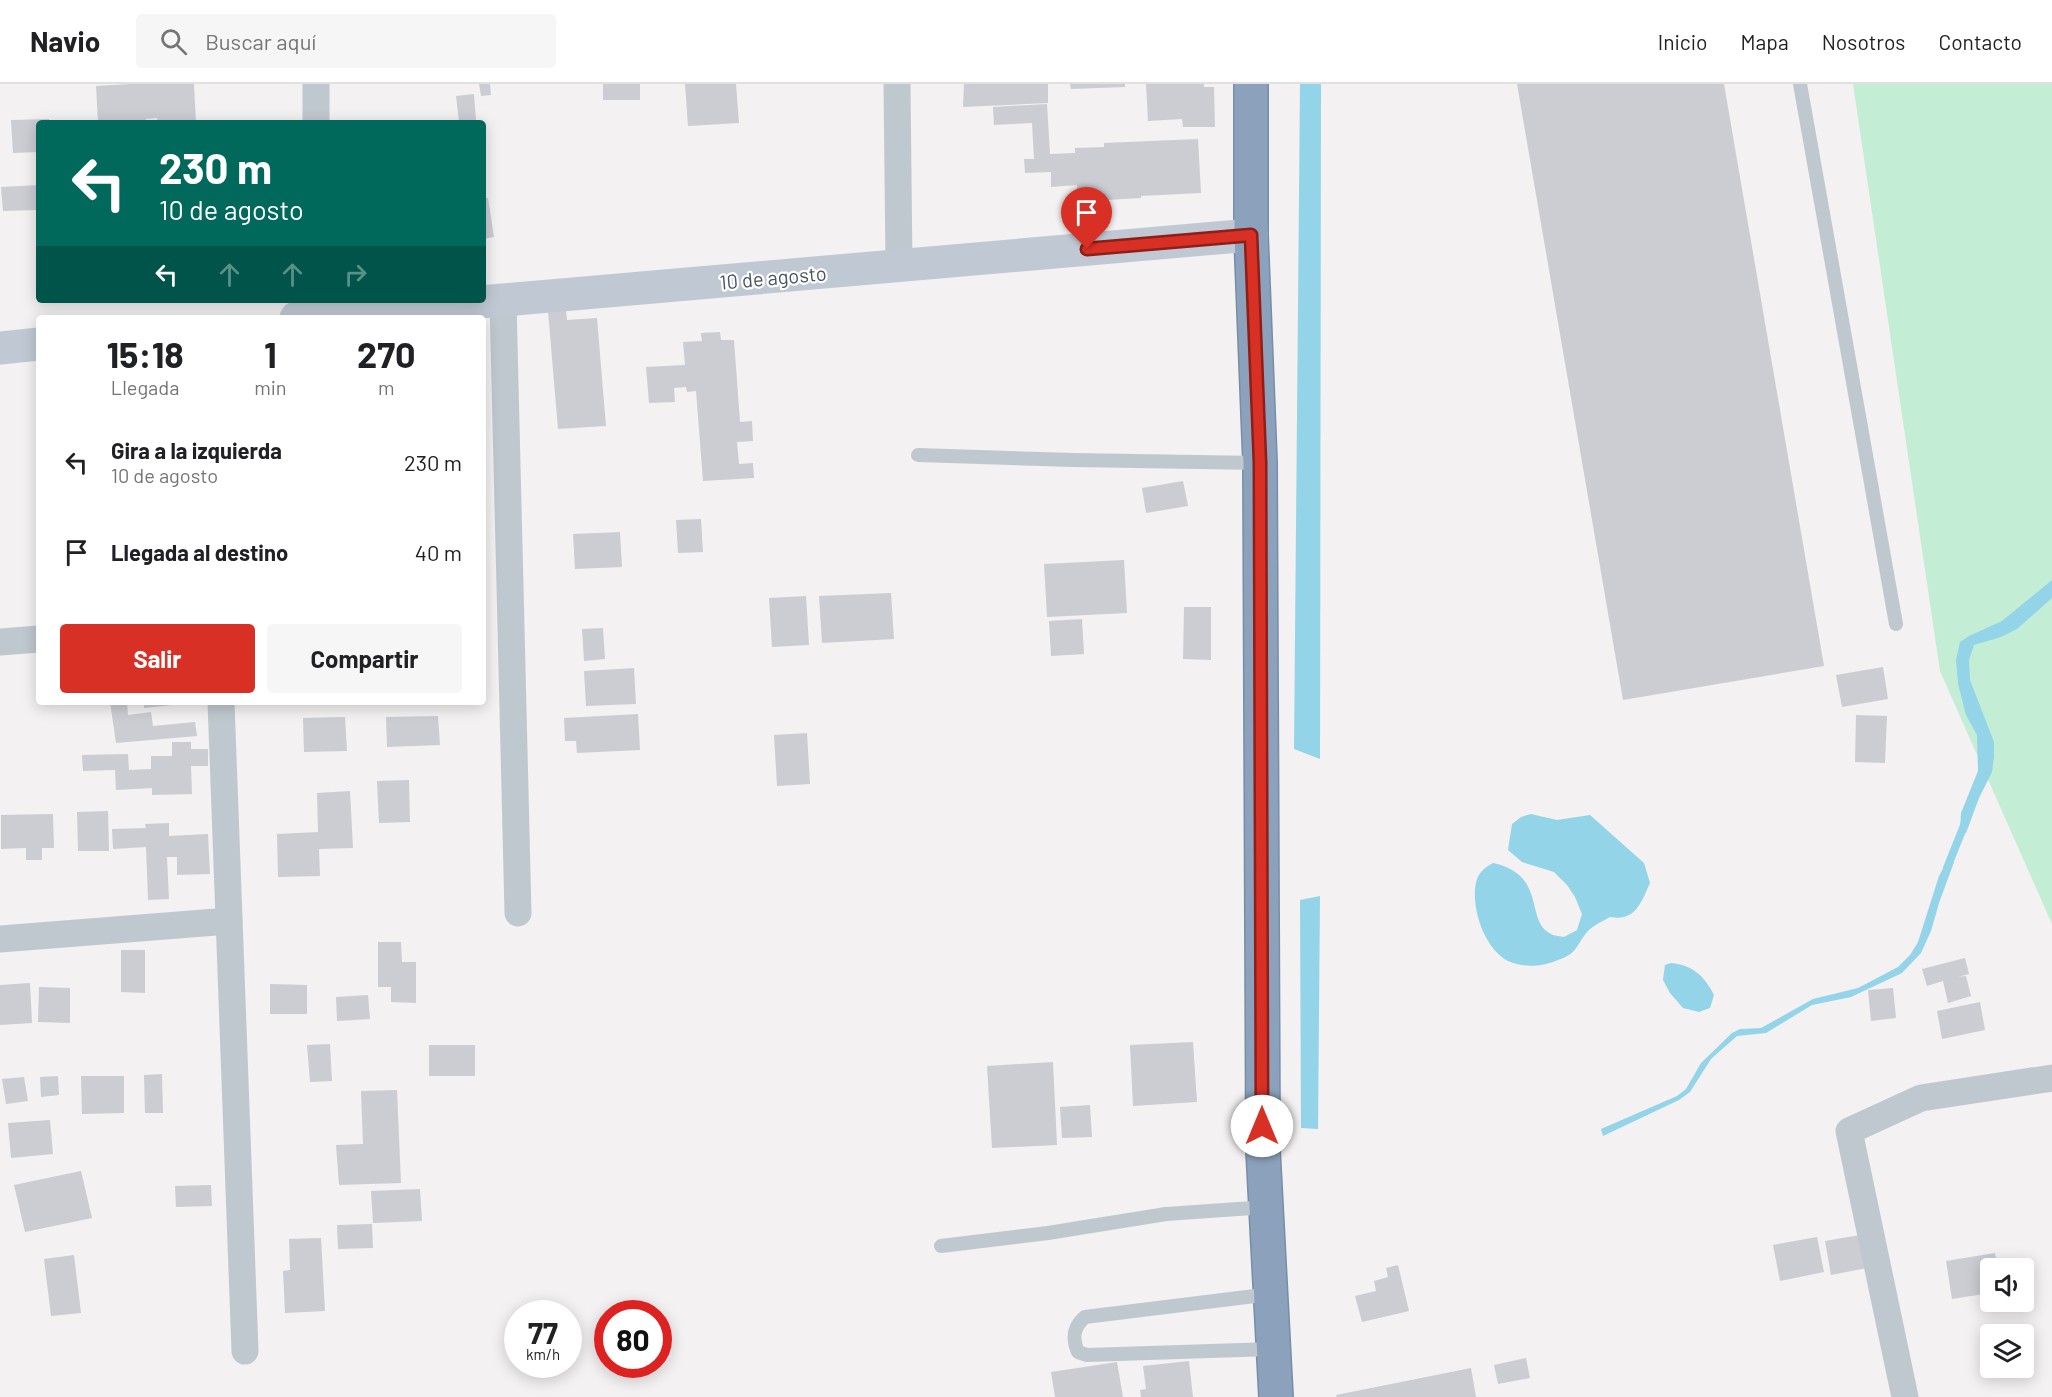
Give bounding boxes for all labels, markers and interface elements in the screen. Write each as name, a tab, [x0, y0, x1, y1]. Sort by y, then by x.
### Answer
search box	[136, 14, 556, 68]
text: Navio	[30, 24, 100, 58]
icon: search	[157, 25, 190, 58]
text: Buscar aquí	[205, 28, 316, 54]
text: Inicio	[1658, 29, 1708, 54]
text: Mapa	[1741, 29, 1789, 54]
text: Nosotros	[1822, 29, 1905, 54]
text: Contacto	[1938, 29, 2022, 54]
text: 230 m	[159, 142, 272, 192]
icon: left	[60, 144, 138, 222]
pin	[1061, 187, 1112, 249]
text: 10 de agosto	[159, 193, 304, 225]
icon: arrive	[1070, 196, 1103, 229]
icon: left	[150, 258, 183, 291]
icon: ahead	[213, 258, 246, 291]
icon: ahead	[276, 258, 309, 291]
icon: right	[339, 258, 372, 291]
street label: 10 de agosto	[719, 260, 827, 294]
text: 15:18	[106, 332, 184, 375]
text: 1	[264, 332, 277, 375]
text: 270	[357, 332, 416, 375]
text: Llegada	[111, 375, 179, 399]
text: min	[254, 375, 287, 399]
text: m	[378, 375, 395, 399]
text: Gira a la izquierda	[111, 437, 282, 463]
icon: left	[60, 446, 93, 479]
text: 230 m	[404, 449, 462, 475]
text: 10 de agosto	[111, 463, 218, 487]
icon: arrive	[60, 536, 93, 569]
text: Llegada al destino	[111, 539, 288, 565]
text: 40 m	[415, 539, 462, 565]
button: Salir	[60, 624, 255, 693]
button: Compartir	[267, 624, 462, 693]
position arrow	[1230, 1094, 1294, 1158]
map controls	[1980, 1258, 2034, 1378]
button: sound	[1980, 1258, 2034, 1312]
speed limit sign: 80	[594, 1300, 672, 1378]
text: 77	[528, 1314, 558, 1350]
button: layers	[1980, 1324, 2034, 1378]
text: km/h	[526, 1345, 560, 1363]

